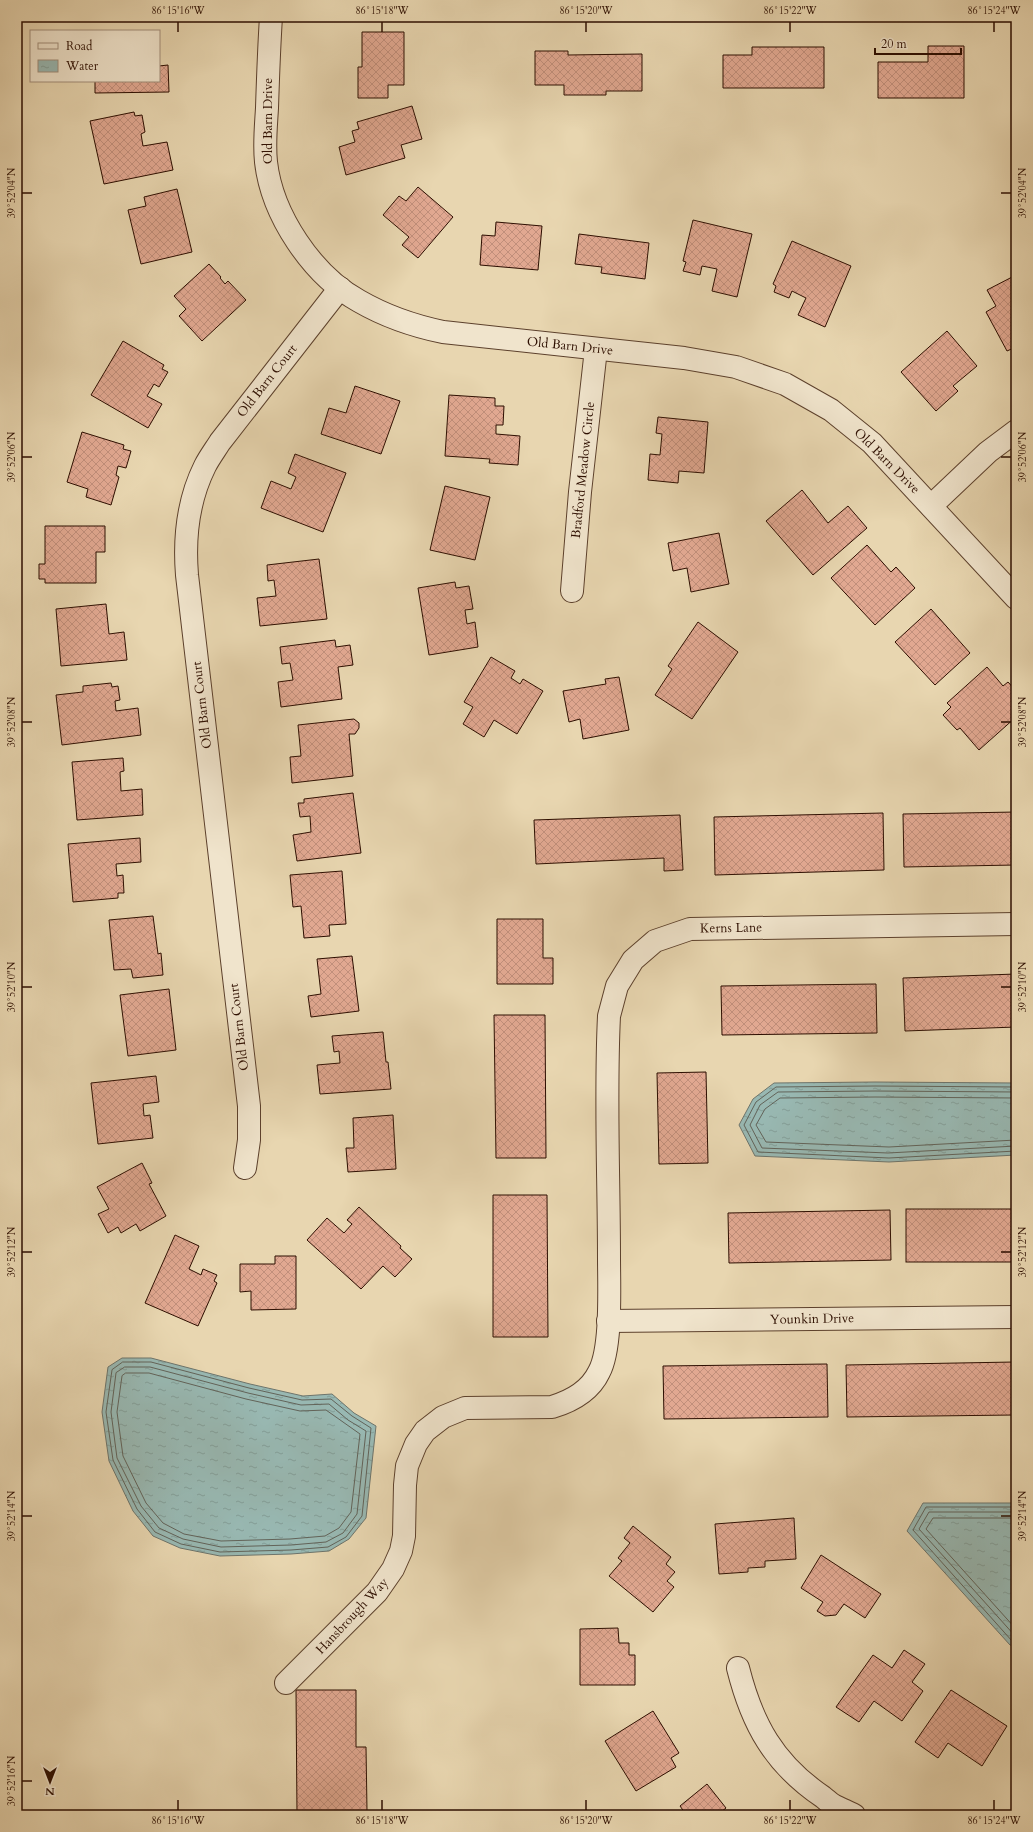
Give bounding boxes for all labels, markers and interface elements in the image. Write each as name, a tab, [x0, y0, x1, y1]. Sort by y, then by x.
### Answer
text: 86°15'16"W	[151, 4, 206, 18]
text: 86°15'18"W	[355, 4, 410, 18]
text: 86°15'20"W	[559, 4, 614, 18]
text: 86°15'22"W	[763, 4, 818, 18]
text: 86°15'24"W	[967, 4, 1022, 18]
legend	[30, 30, 160, 82]
scale bar	[875, 30, 961, 56]
text: 20 m	[881, 36, 908, 52]
text: Road	[66, 38, 93, 54]
text: Water	[65, 58, 99, 74]
street label: Old Barn Drive	[259, 78, 277, 164]
text: 39°52'04"N	[5, 167, 19, 218]
text: 39°52'04"N	[1016, 167, 1030, 218]
street label: Old Barn Drive	[526, 333, 614, 359]
street label: Old Barn Court	[233, 341, 301, 421]
street label: Bradford Meadow Circle	[567, 401, 599, 539]
street label: Old Barn Drive	[850, 424, 924, 498]
text: 39°52'06"N	[5, 431, 19, 482]
text: 39°52'06"N	[1016, 431, 1030, 482]
street label: Old Barn Court	[188, 660, 216, 750]
text: 39°52'08"N	[5, 696, 19, 747]
text: 39°52'08"N	[1016, 696, 1030, 747]
street label: Kerns Lane	[700, 918, 762, 938]
text: 39°52'10"N	[5, 961, 19, 1012]
text: 39°52'10"N	[1016, 961, 1030, 1012]
street label: Old Barn Court	[225, 982, 253, 1072]
text: 39°52'12"N	[5, 1226, 19, 1277]
text: 39°52'12"N	[1016, 1226, 1030, 1277]
street label: Younkin Drive	[770, 1309, 854, 1329]
text: 39°52'14"N	[5, 1490, 19, 1541]
text: 39°52'14"N	[1016, 1490, 1030, 1541]
street label: Hansbrough Way	[312, 1574, 392, 1658]
text: 39°52'16"N	[5, 1755, 19, 1806]
north arrow	[30, 1762, 70, 1802]
text: N	[45, 1784, 55, 1799]
text: 86°15'16"W	[151, 1814, 206, 1828]
text: 86°15'18"W	[355, 1814, 410, 1828]
text: 86°15'20"W	[559, 1814, 614, 1828]
text: 86°15'22"W	[763, 1814, 818, 1828]
text: 86°15'24"W	[967, 1814, 1022, 1828]

